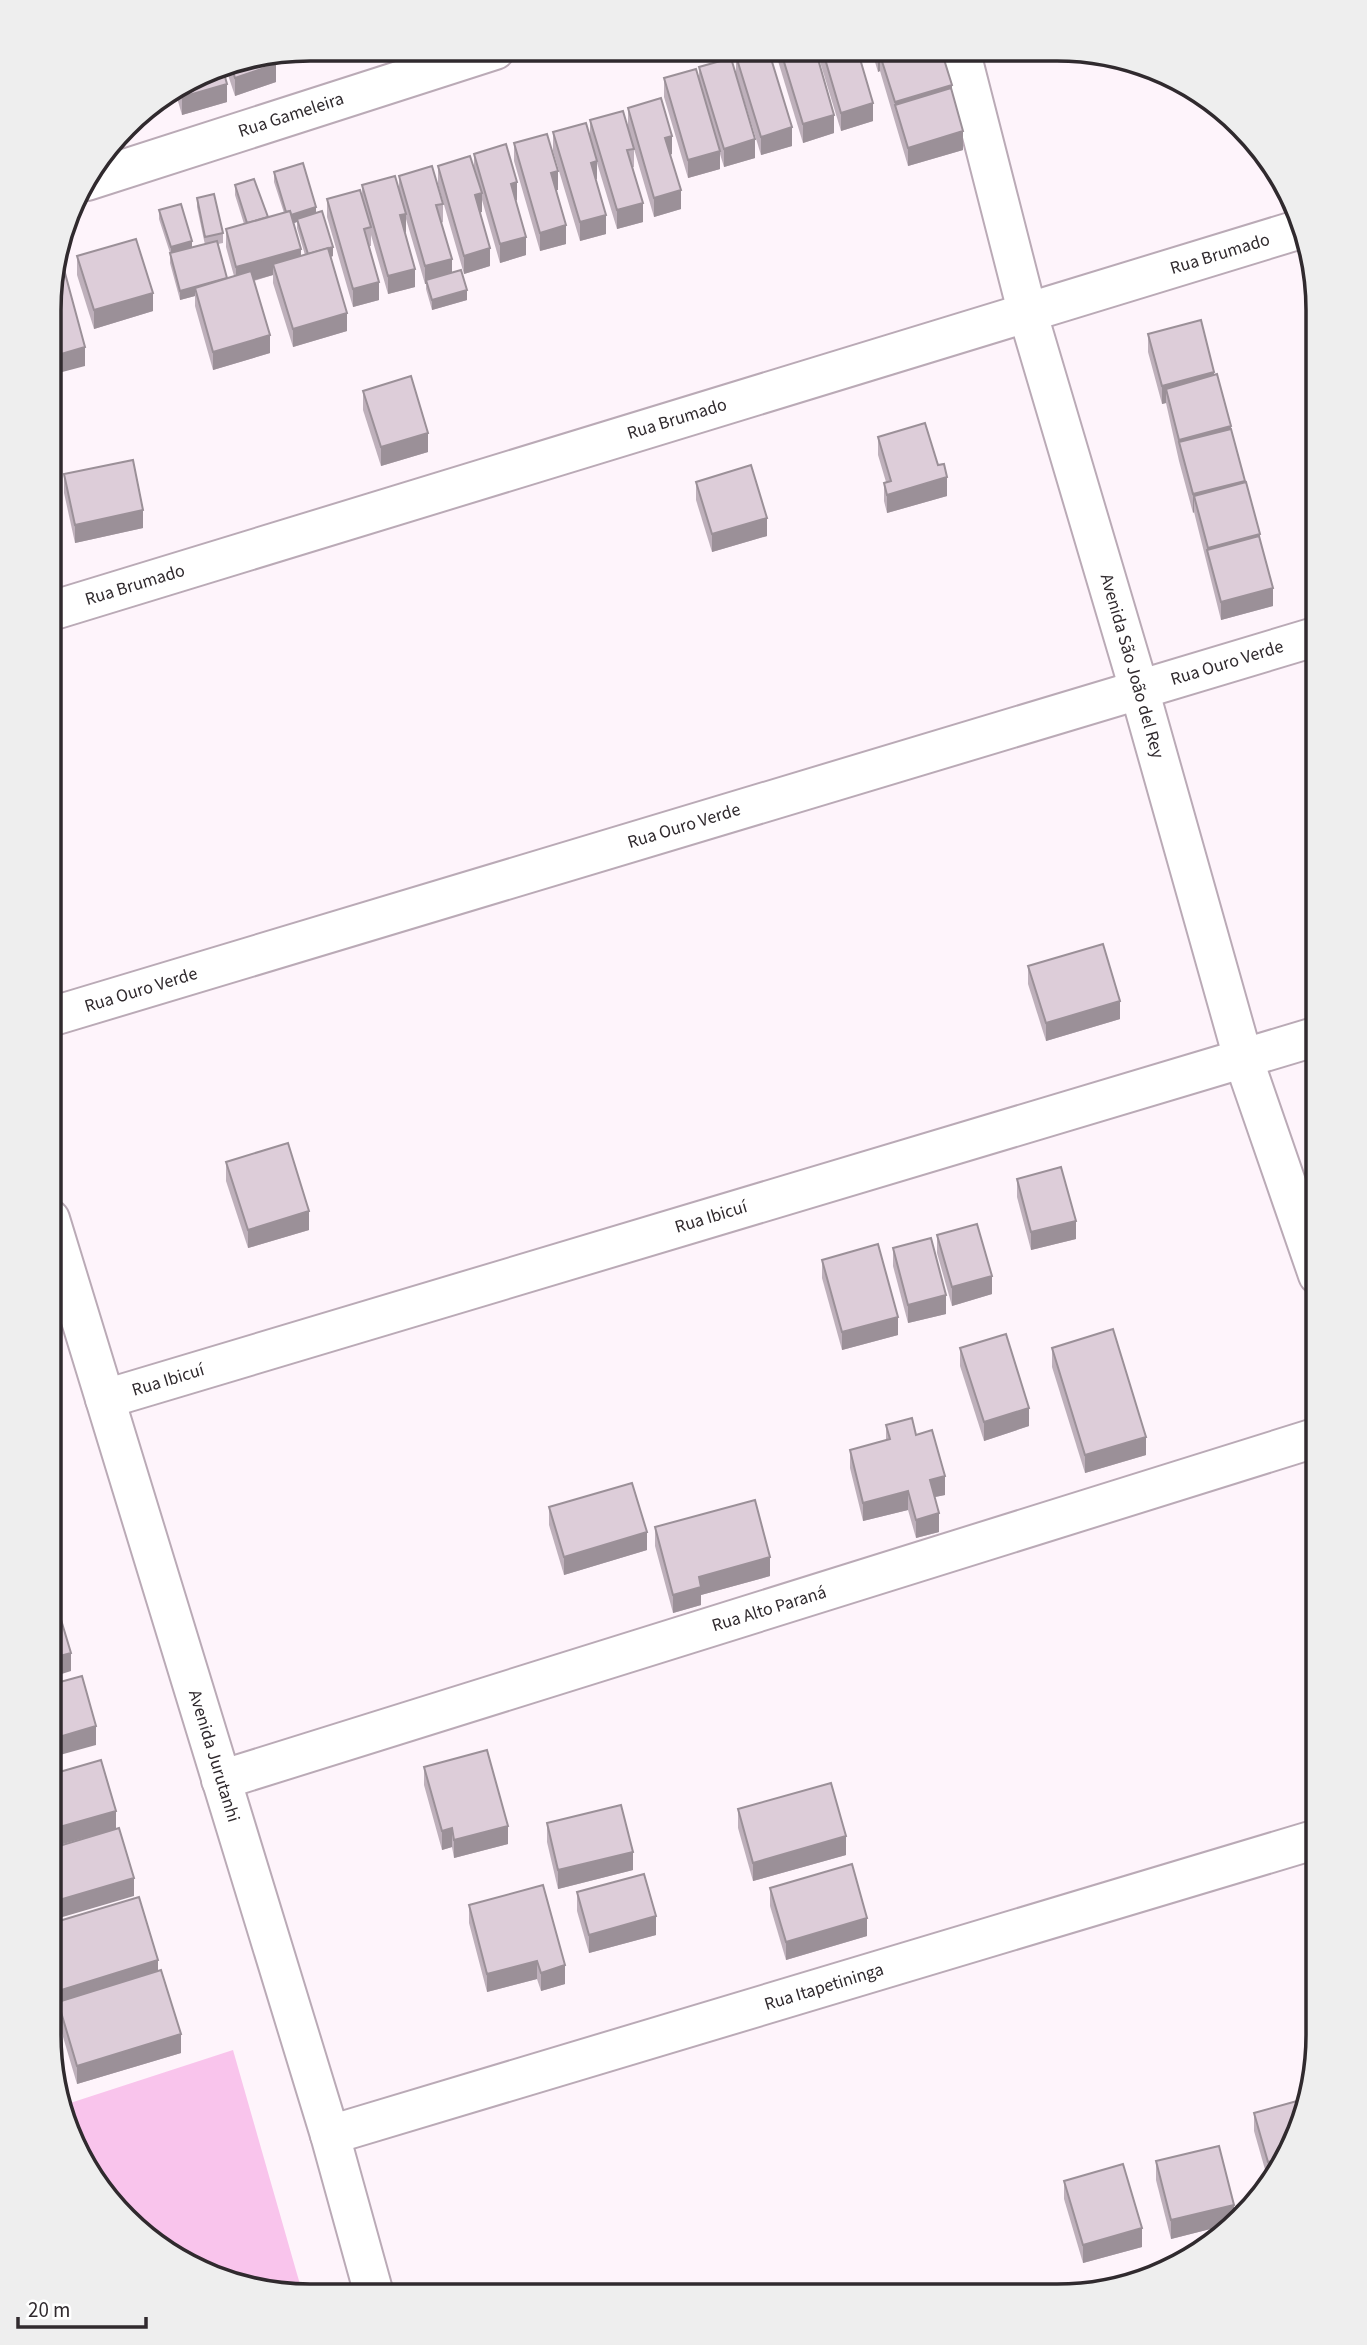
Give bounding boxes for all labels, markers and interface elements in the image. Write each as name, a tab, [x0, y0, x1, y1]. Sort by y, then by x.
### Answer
street label: Rua Gameleira	[235, 86, 347, 144]
street label: Rua Brumado	[1167, 227, 1273, 281]
street label: Rua Brumado	[624, 392, 730, 446]
street label: Rua Brumado	[82, 558, 188, 612]
street label: Avenida São João del Rey	[1094, 571, 1171, 762]
street label: Rua Ouro Verde	[1167, 634, 1287, 692]
street label: Rua Ouro Verde	[624, 797, 744, 855]
street label: Rua Ouro Verde	[81, 961, 201, 1019]
street label: Rua Ibicuí	[672, 1194, 751, 1240]
street label: Rua Ibicuí	[129, 1357, 208, 1403]
street label: Rua Alto Paraná	[709, 1580, 829, 1638]
street label: Avenida Jurutanhi	[182, 1687, 246, 1825]
street label: Rua Itapetininga	[761, 1957, 887, 2017]
scale bar	[18, 2286, 145, 2330]
text: 20 m	[28, 2295, 70, 2325]

